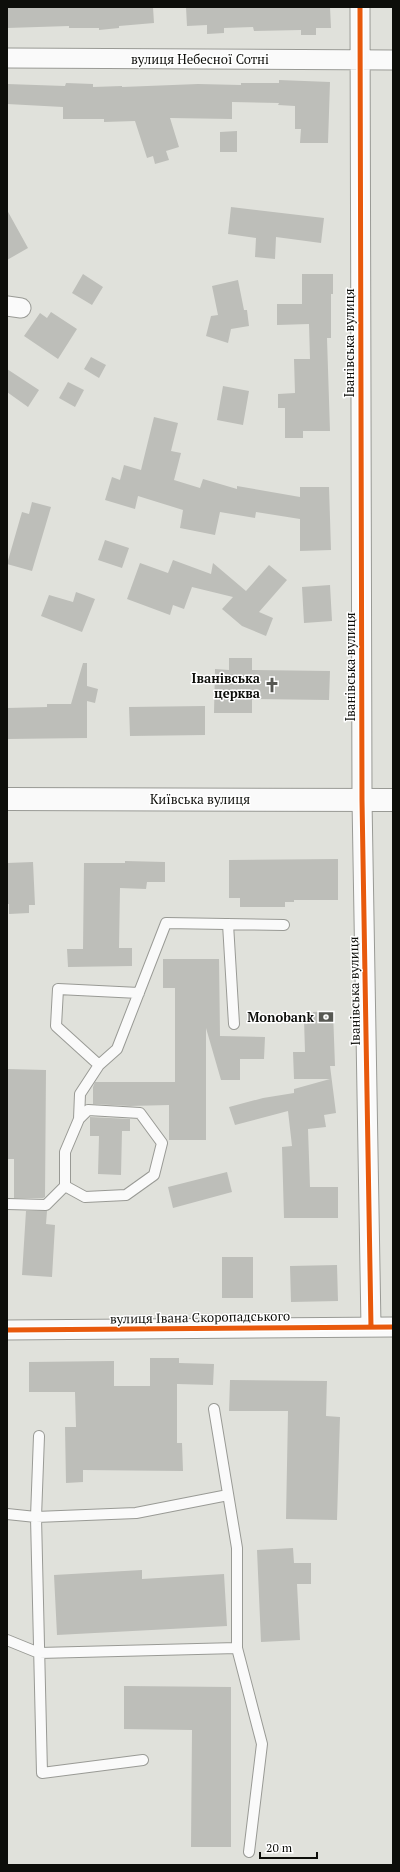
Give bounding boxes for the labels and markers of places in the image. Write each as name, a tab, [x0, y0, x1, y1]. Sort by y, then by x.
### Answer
place label: Іванівська церква	[192, 669, 261, 702]
church icon: Іванівська церква	[263, 676, 281, 694]
place label: Monobank	[247, 1008, 314, 1026]
bank icon: Monobank	[317, 1008, 335, 1026]

